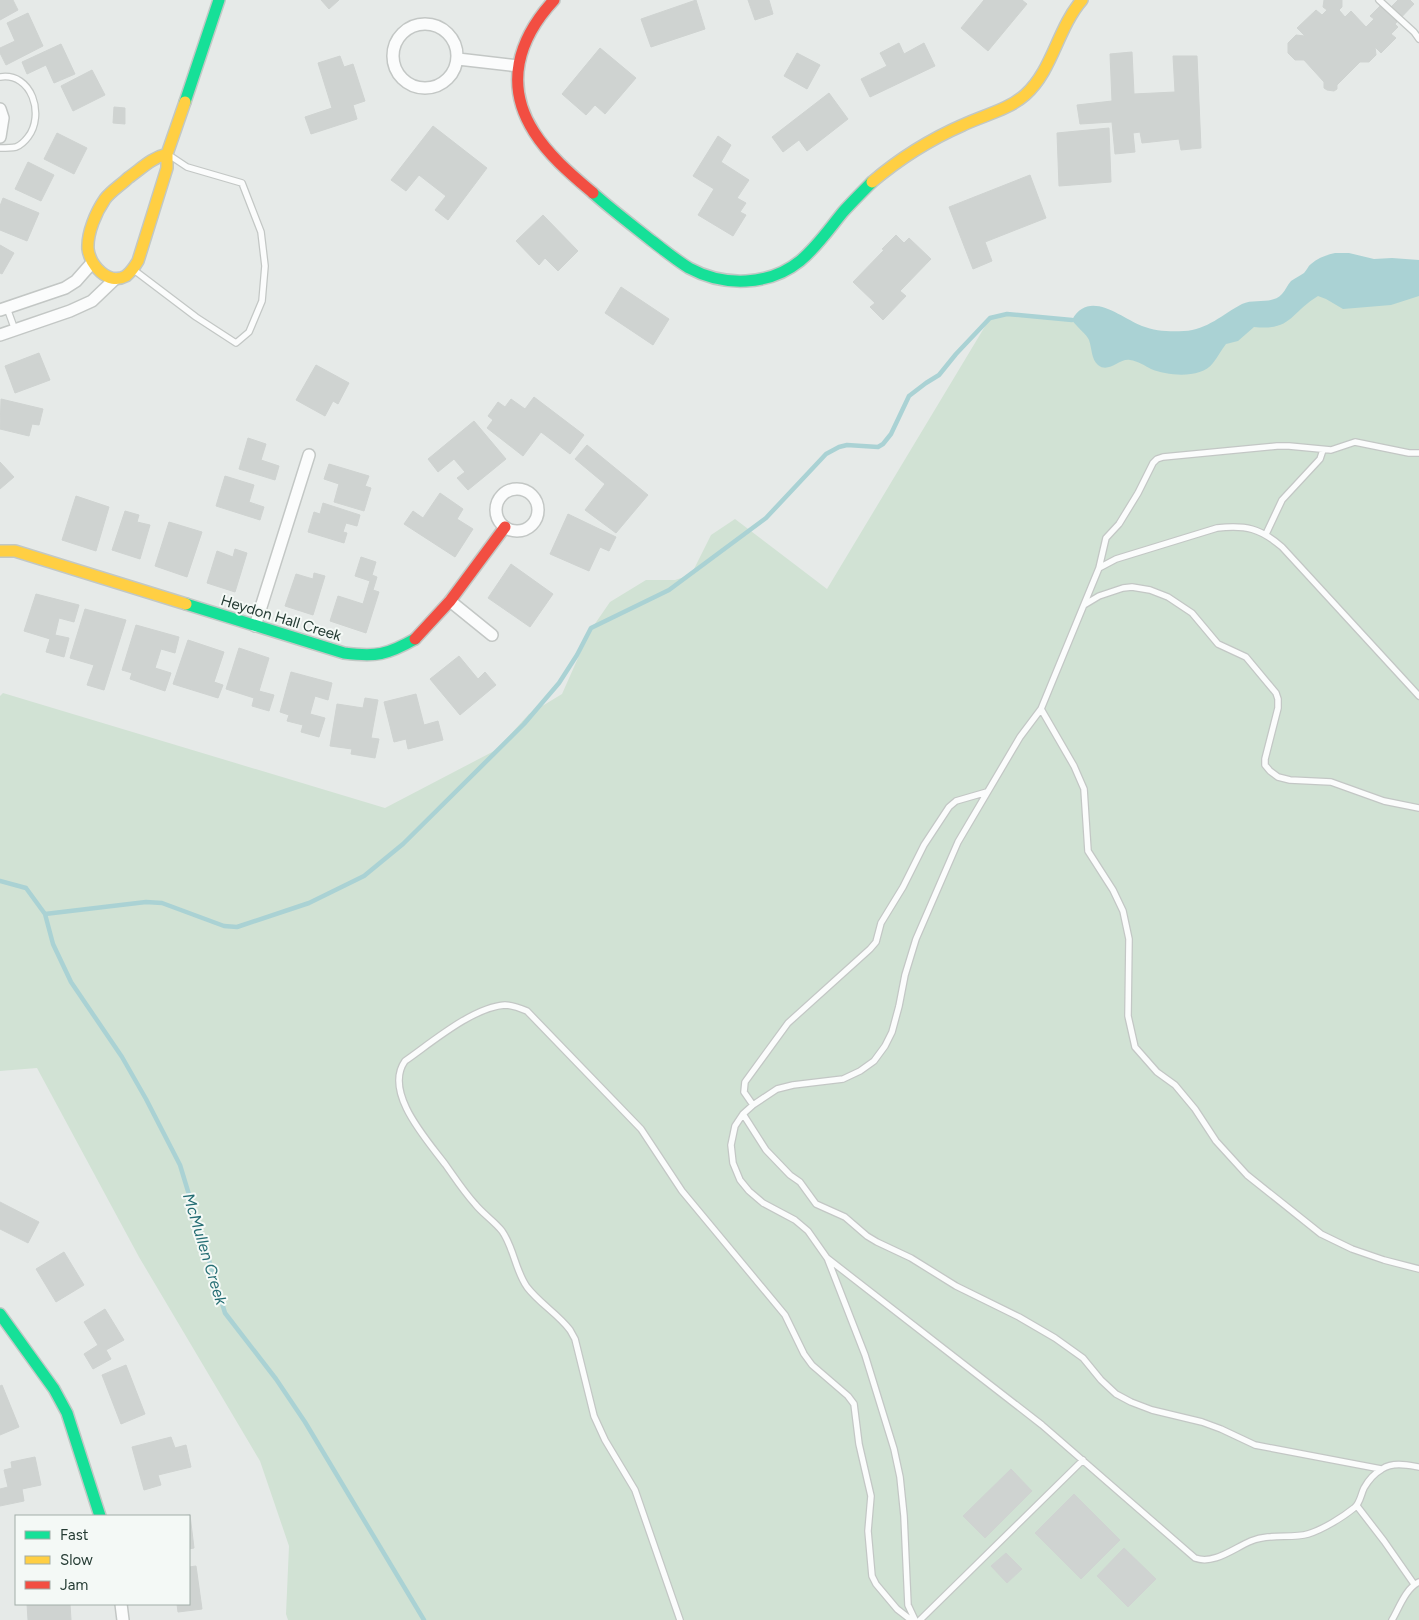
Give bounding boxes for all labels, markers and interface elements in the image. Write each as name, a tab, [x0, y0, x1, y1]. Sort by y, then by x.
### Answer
street label: Heydon Hall Creek	[218, 591, 344, 645]
water label: McMullen Creek	[179, 1191, 231, 1308]
legend	[15, 1515, 190, 1605]
text: Fast	[60, 1526, 89, 1544]
text: Slow	[60, 1551, 93, 1569]
text: Jam	[60, 1576, 88, 1594]

